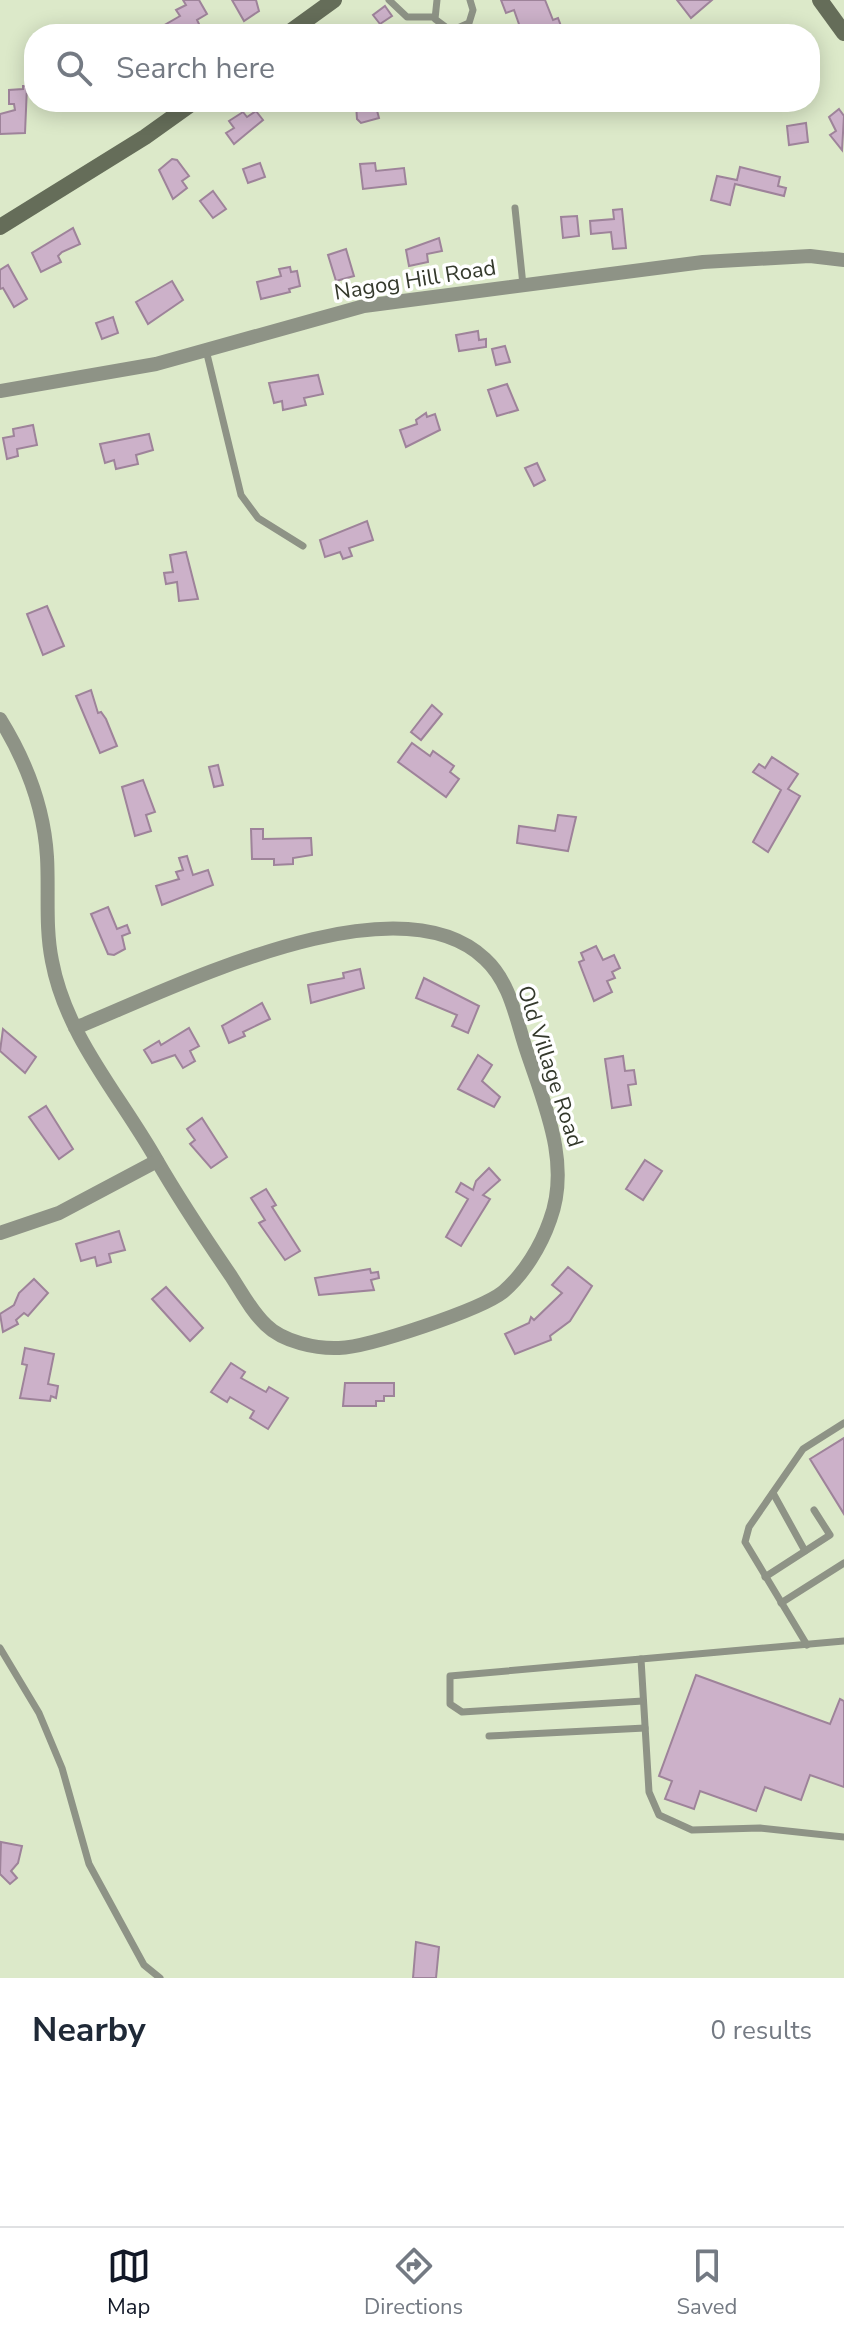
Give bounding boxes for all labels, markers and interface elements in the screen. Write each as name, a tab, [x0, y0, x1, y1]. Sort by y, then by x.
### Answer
search box	[24, 24, 820, 112]
icon: search	[52, 46, 96, 90]
text: Search here	[116, 48, 275, 89]
street label: Nagog Hill Road	[332, 252, 498, 308]
street label: Old Village Road	[510, 982, 590, 1151]
text: Nearby	[32, 2007, 146, 2053]
text: 0 results	[711, 2013, 812, 2048]
tab: Map	[107, 2244, 151, 2322]
tab: Directions	[364, 2244, 463, 2322]
tab: Saved	[677, 2244, 737, 2322]

